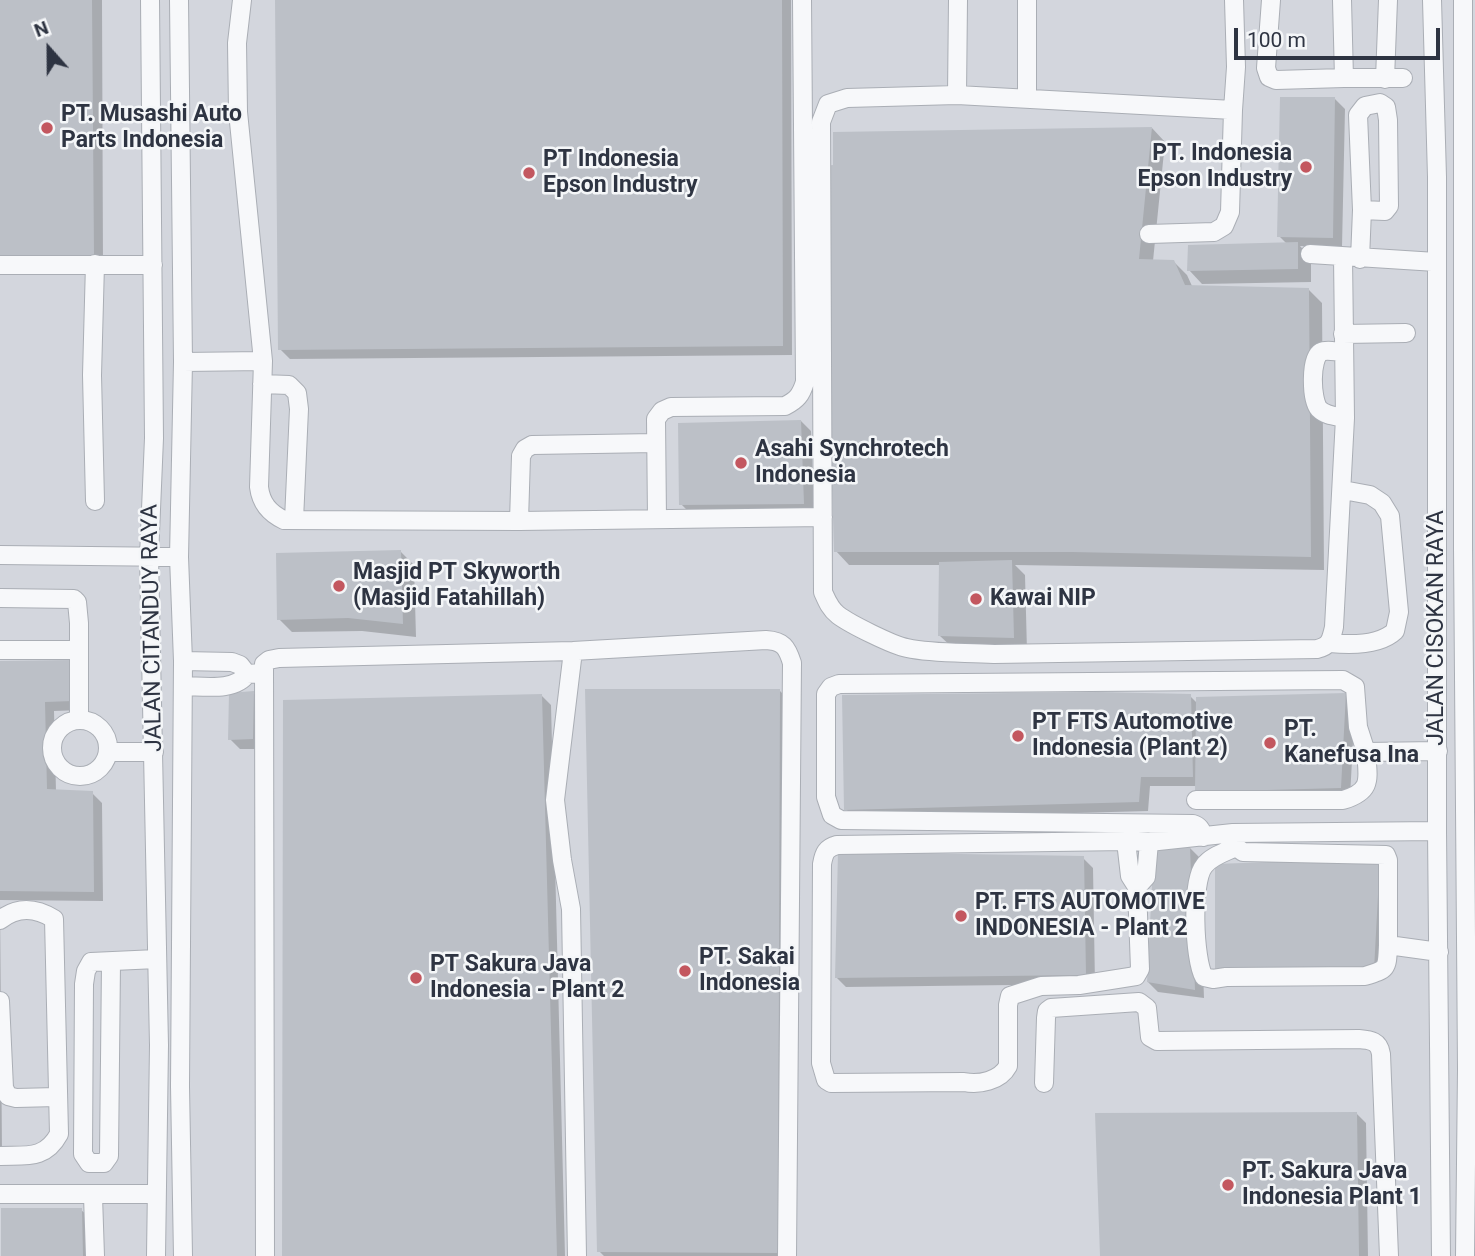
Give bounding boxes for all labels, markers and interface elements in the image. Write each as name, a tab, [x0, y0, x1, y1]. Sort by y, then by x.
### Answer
north arrow	[14, 14, 84, 84]
scale bar	[1237, 14, 1444, 58]
text: N	[31, 16, 52, 42]
text: 100 m	[1247, 28, 1306, 52]
place label: PT. Musashi Auto Parts Indonesia	[61, 101, 242, 155]
marker: PT. Musashi Auto Parts Indonesia	[39, 120, 55, 136]
place label: PT. Indonesia Epson Industry	[1137, 140, 1292, 194]
place label: PT Indonesia Epson Industry	[543, 146, 698, 200]
marker: PT. Indonesia Epson Industry	[1298, 159, 1314, 175]
marker: PT Indonesia Epson Industry	[521, 165, 537, 181]
place label: Asahi Synchrotech Indonesia	[755, 436, 949, 490]
marker: Asahi Synchrotech Indonesia	[733, 455, 749, 471]
street label: JALAN CITANDUY RAYA	[137, 504, 169, 752]
street label: JALAN CISOKAN RAYA	[1423, 510, 1451, 746]
place label: Masjid PT Skyworth (Masjid Fatahillah)	[353, 559, 560, 613]
marker: Masjid PT Skyworth (Masjid Fatahillah)	[331, 578, 347, 594]
place label: Kawai NIP	[990, 585, 1096, 613]
marker: Kawai NIP	[968, 591, 984, 607]
place label: PT FTS Automotive Indonesia (Plant 2)	[1032, 709, 1233, 763]
place label: PT. Kanefusa Ina	[1284, 716, 1419, 770]
marker: PT FTS Automotive Indonesia (Plant 2)	[1010, 728, 1026, 744]
marker: PT. Kanefusa Ina	[1262, 735, 1278, 751]
place label: PT. FTS AUTOMOTIVE INDONESIA - Plant 2	[975, 889, 1205, 943]
marker: PT. FTS AUTOMOTIVE INDONESIA - Plant 2	[953, 908, 969, 924]
place label: PT. Sakai Indonesia	[699, 944, 800, 998]
place label: PT Sakura Java Indonesia - Plant 2	[430, 951, 624, 1005]
marker: PT. Sakai Indonesia	[677, 963, 693, 979]
marker: PT Sakura Java Indonesia - Plant 2	[408, 970, 424, 986]
place label: PT. Sakura Java Indonesia Plant 1	[1242, 1158, 1422, 1212]
marker: PT. Sakura Java Indonesia Plant 1	[1220, 1177, 1236, 1193]

